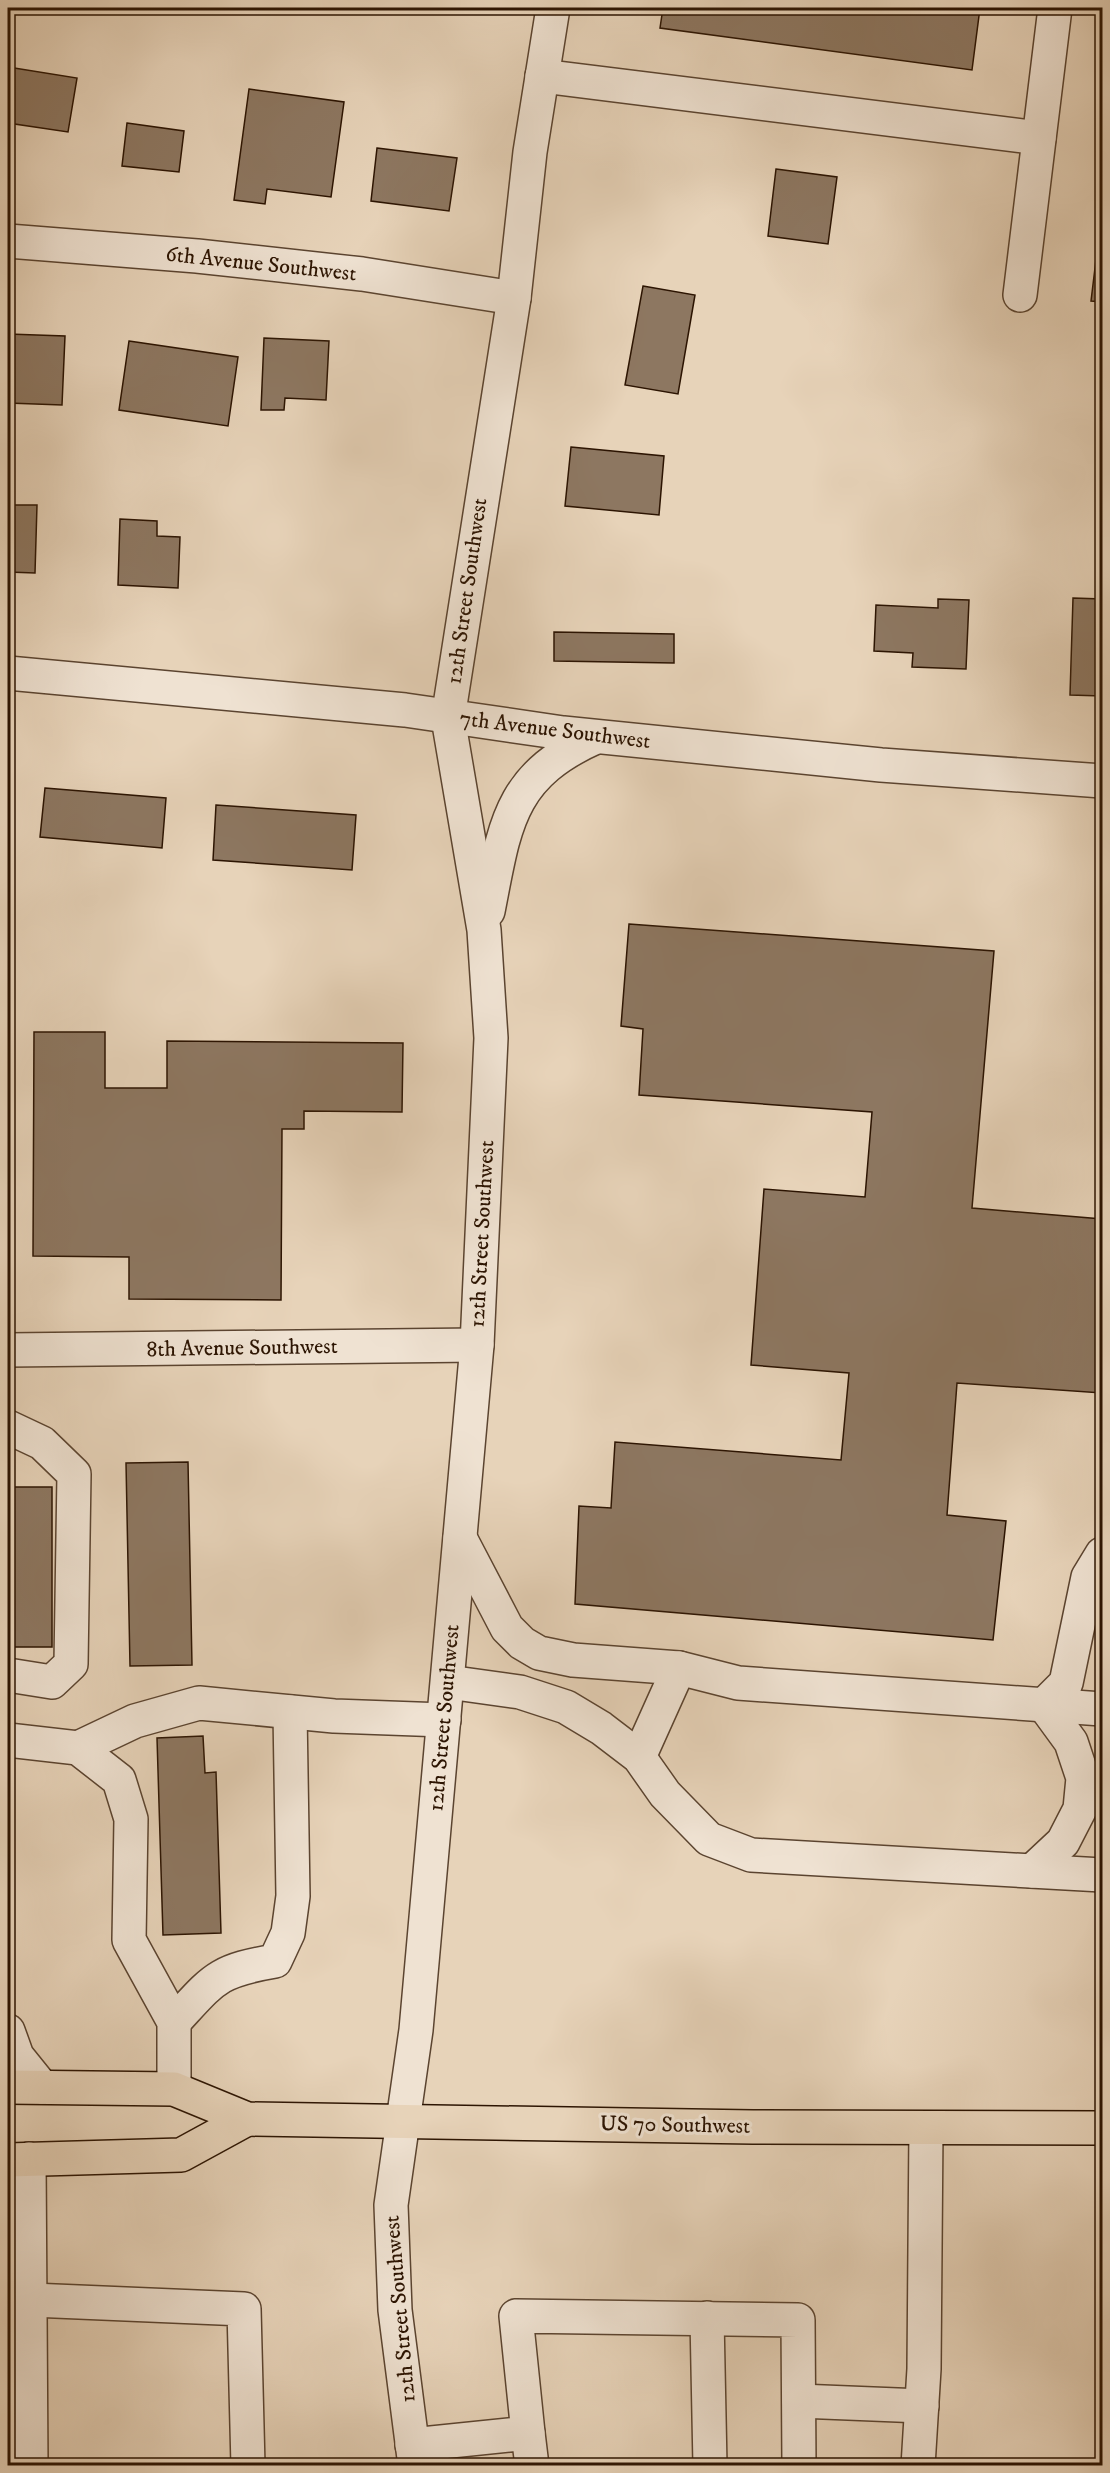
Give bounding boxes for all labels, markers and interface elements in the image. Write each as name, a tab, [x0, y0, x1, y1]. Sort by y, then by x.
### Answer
street label: 6th Avenue Southwest	[164, 241, 358, 287]
street label: 12th Street Southwest	[441, 496, 493, 686]
street label: 7th Avenue Southwest	[458, 705, 652, 755]
street label: 12th Street Southwest	[464, 1140, 500, 1328]
street label: 8th Avenue Southwest	[146, 1333, 338, 1363]
street label: 12th Street Southwest	[422, 1623, 466, 1813]
street label: US 70 Southwest	[600, 2110, 750, 2140]
street label: 12th Street Southwest	[378, 2214, 422, 2404]

